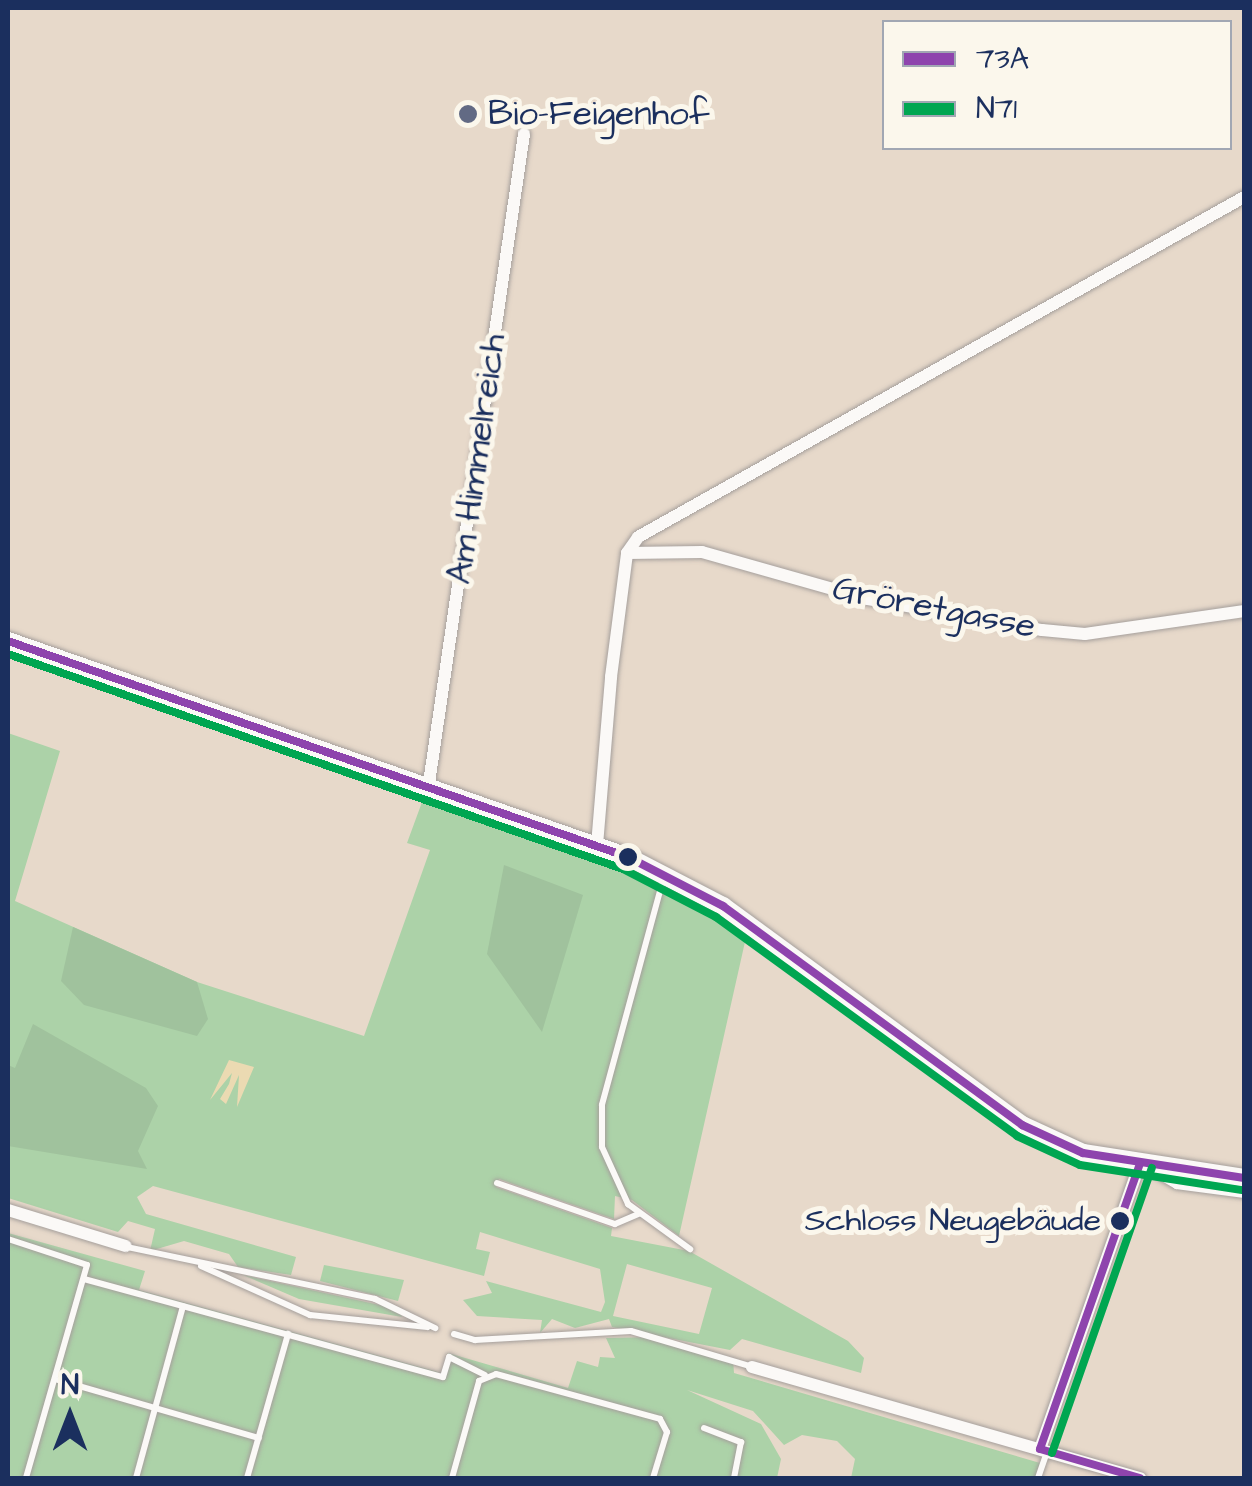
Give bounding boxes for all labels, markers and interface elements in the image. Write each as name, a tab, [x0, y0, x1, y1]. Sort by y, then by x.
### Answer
legend	[882, 20, 1232, 150]
text: 73A	[976, 38, 1029, 80]
text: N71	[976, 88, 1017, 130]
place label: Bio-Feigenhof	[488, 93, 709, 135]
marker: Bio-Feigenhof	[457, 103, 479, 125]
street label: Am Himmelreich	[439, 331, 515, 587]
street label: Gröretgasse	[829, 568, 1039, 648]
unlabelled marker	[618, 847, 638, 867]
place label: Schloss Neugebäude	[805, 1202, 1101, 1240]
marker: Schloss Neugebäude	[1110, 1211, 1130, 1231]
north arrow	[20, 1366, 120, 1466]
text: N	[61, 1366, 79, 1405]

